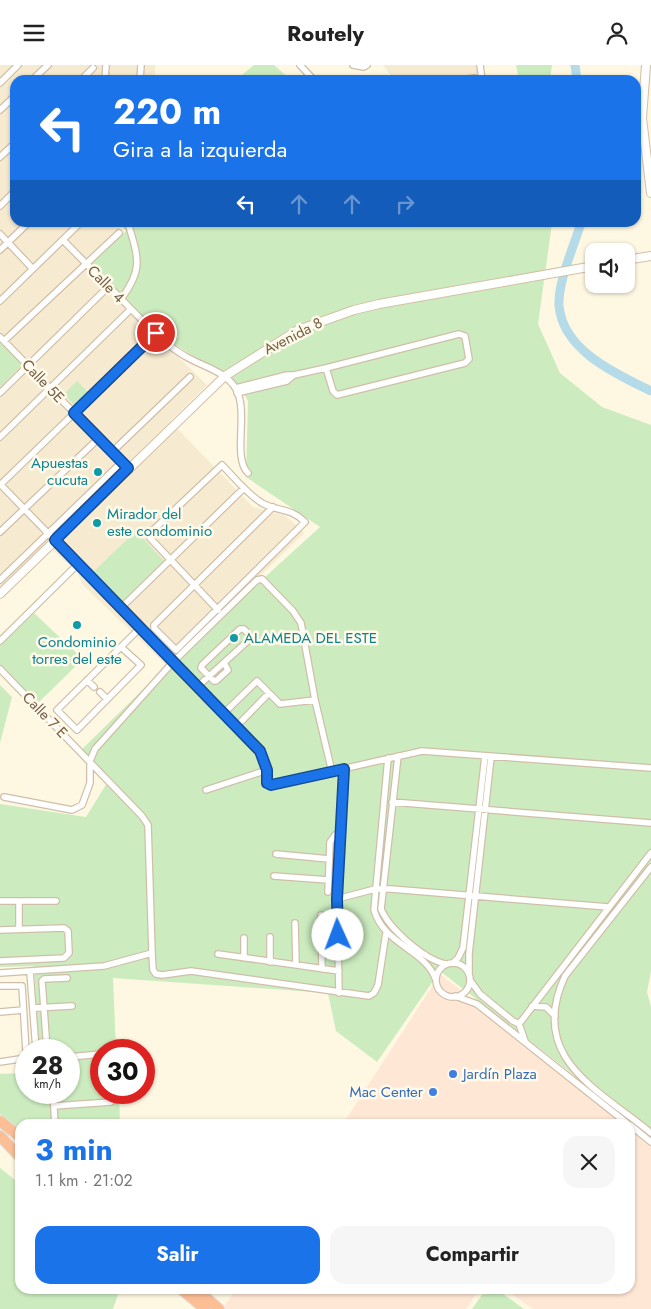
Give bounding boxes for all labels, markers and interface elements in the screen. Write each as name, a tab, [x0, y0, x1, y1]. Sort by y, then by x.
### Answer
text: Routely	[287, 17, 364, 49]
icon: menu	[20, 19, 48, 47]
icon: person	[603, 19, 631, 47]
text: 220 m	[113, 87, 221, 137]
icon: left	[30, 95, 95, 160]
text: Gira a la izquierda	[113, 133, 287, 165]
icon: left	[232, 190, 260, 218]
icon: ahead	[285, 190, 313, 218]
icon: ahead	[338, 190, 366, 218]
icon: right	[391, 190, 419, 218]
map controls	[585, 243, 635, 293]
button: sound	[585, 243, 635, 293]
street label: Calle 4	[82, 260, 130, 308]
pin	[135, 312, 177, 354]
street label: Avenida 8	[260, 312, 326, 360]
icon: arrive	[142, 319, 170, 347]
street label: Calle 5E	[17, 354, 69, 408]
place label: Apuestas cucuta	[31, 452, 88, 491]
marker: Apuestas cucuta	[92, 466, 104, 478]
place label: Mirador del este condominio	[107, 503, 212, 542]
marker: Mirador del este condominio	[91, 517, 103, 529]
marker: Condominio torres del este	[71, 619, 83, 631]
place label: ALAMEDA DEL ESTE	[244, 627, 377, 649]
place label: Condominio torres del este	[32, 631, 122, 670]
marker: ALAMEDA DEL ESTE	[228, 632, 240, 644]
street label: Calle 7 E	[17, 687, 73, 743]
position arrow	[311, 908, 363, 960]
speed limit sign: 30	[90, 1039, 155, 1104]
text: 28	[31, 1047, 64, 1083]
place label: Jardín Plaza	[461, 1063, 537, 1085]
marker: Jardín Plaza	[447, 1068, 459, 1080]
text: km/h	[34, 1075, 61, 1093]
place label: Mac Center	[350, 1081, 424, 1103]
marker: Mac Center	[427, 1086, 439, 1098]
text: 3 min	[35, 1128, 113, 1171]
button: close	[563, 1136, 615, 1188]
text: 1.1 km · 21:02	[35, 1169, 133, 1192]
button: Salir	[35, 1226, 320, 1284]
button: Compartir	[330, 1226, 615, 1284]

